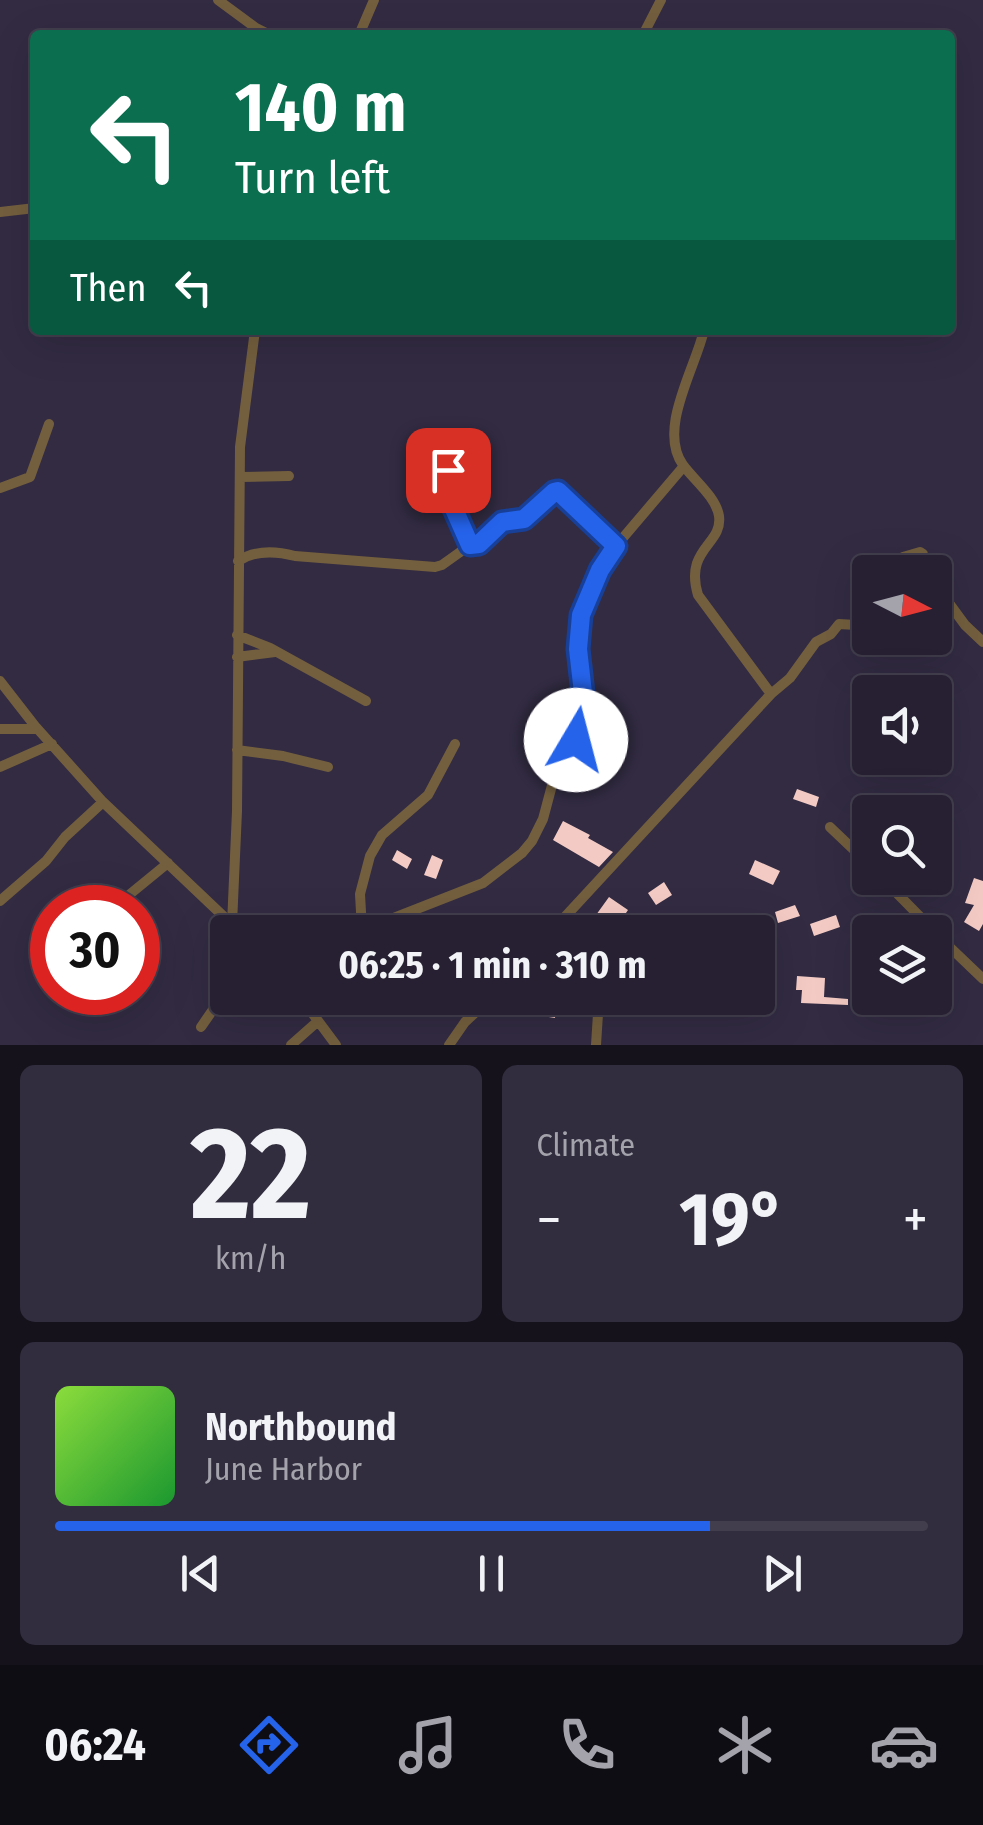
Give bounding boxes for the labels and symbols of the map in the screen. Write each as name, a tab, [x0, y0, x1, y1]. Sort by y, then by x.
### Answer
pin	[406, 428, 491, 513]
north arrow	[852, 555, 952, 655]
position arrow	[524, 688, 628, 792]
speed limit sign: 30	[30, 885, 160, 1015]

